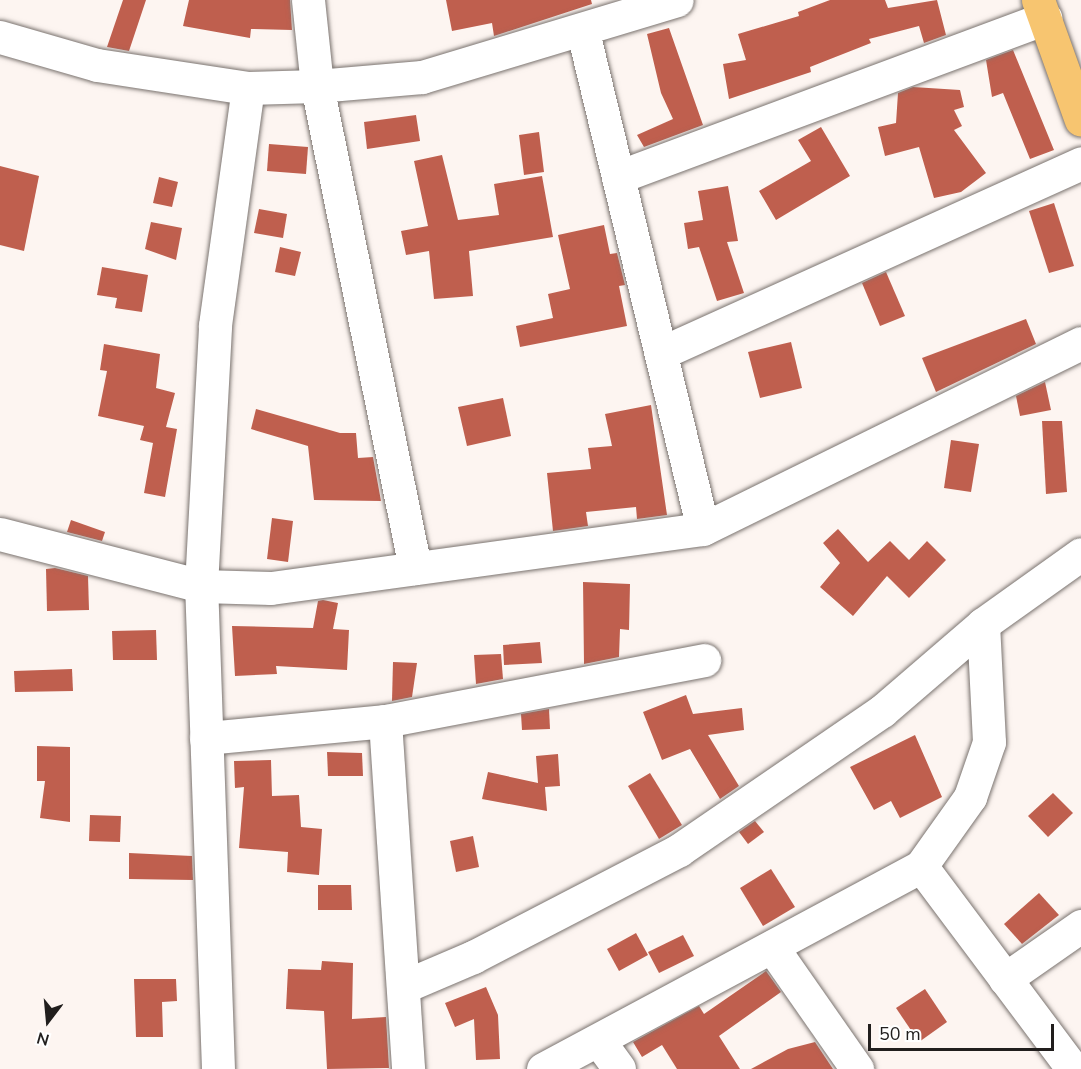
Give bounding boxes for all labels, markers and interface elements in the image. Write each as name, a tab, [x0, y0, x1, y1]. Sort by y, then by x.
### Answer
north arrow	[18, 991, 78, 1051]
scale bar	[871, 1012, 1057, 1050]
text: 50 m	[879, 1022, 921, 1046]
text: N	[34, 1026, 52, 1051]

